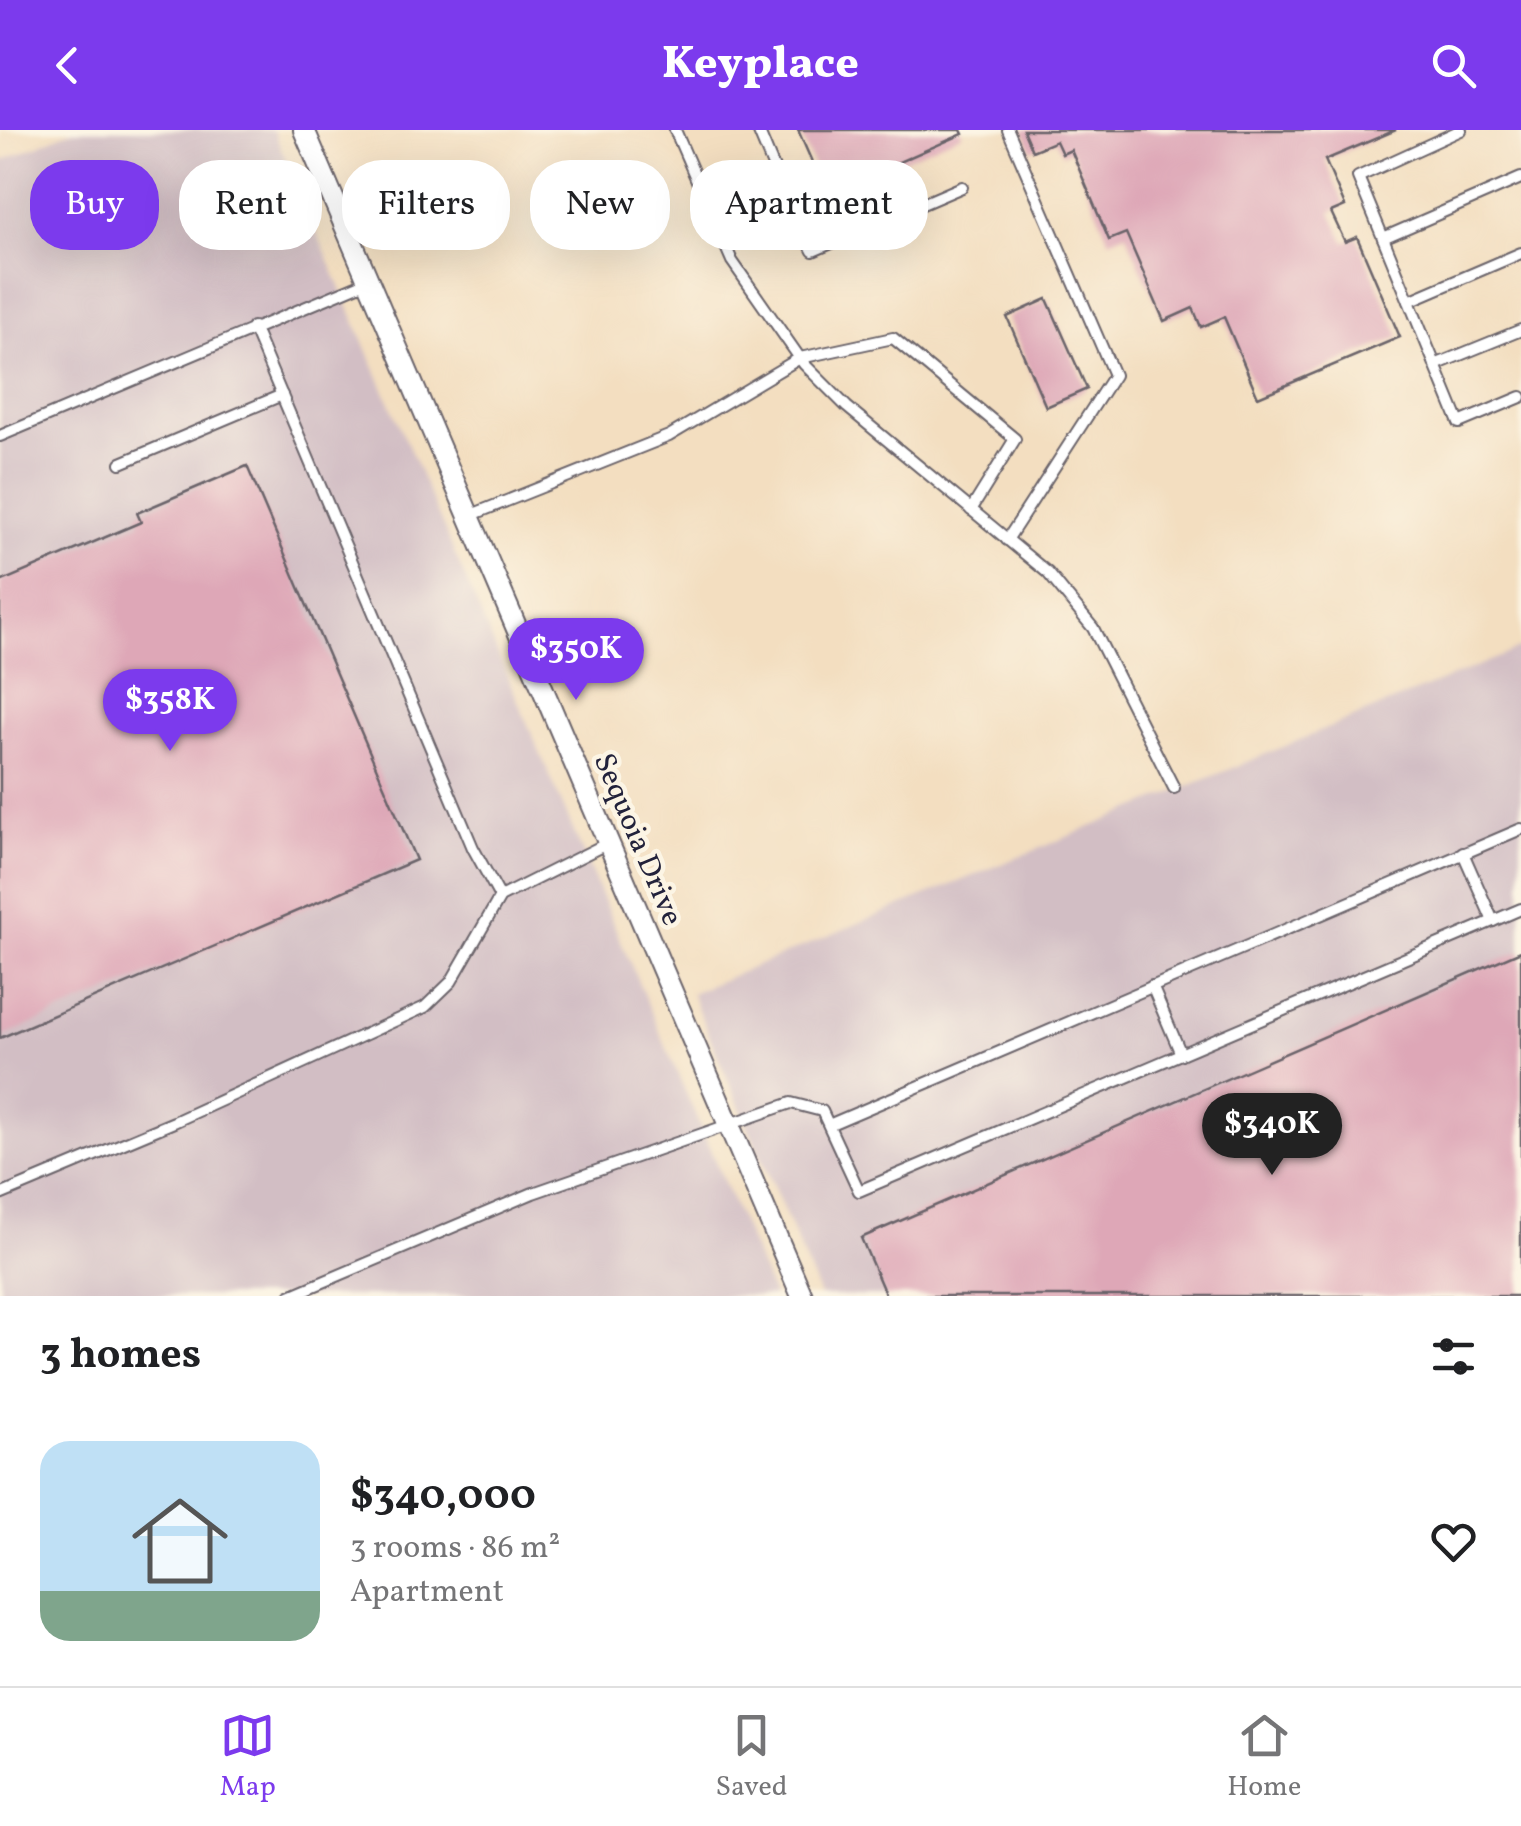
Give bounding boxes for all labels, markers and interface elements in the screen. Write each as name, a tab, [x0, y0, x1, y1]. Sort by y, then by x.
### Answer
text: Keyplace	[662, 34, 859, 97]
icon: back	[40, 38, 95, 93]
icon: search	[1426, 38, 1481, 93]
chip: Buy	[30, 160, 159, 250]
chip: Rent	[179, 160, 322, 250]
chip: Filters	[342, 160, 510, 250]
chip: New	[530, 160, 670, 250]
chip: Apartment	[690, 160, 928, 250]
pin: $350K	[506, 618, 646, 703]
text: $350K	[530, 628, 622, 672]
pin: $358K	[100, 669, 240, 754]
text: $358K	[125, 679, 215, 723]
street label: Sequoia Drive	[582, 747, 692, 932]
pin: $340K	[1202, 1093, 1342, 1178]
text: $340K	[1224, 1103, 1320, 1147]
text: 3 homes	[40, 1327, 201, 1386]
icon: filters	[1426, 1329, 1481, 1384]
text: $340,000	[350, 1468, 536, 1527]
icon: home	[120, 1481, 240, 1601]
icon: heart	[1426, 1514, 1481, 1569]
text: 3 rooms · 86 m²	[350, 1527, 560, 1571]
text: Apartment	[350, 1571, 504, 1615]
tab: Map	[220, 1708, 276, 1807]
tab: Saved	[715, 1708, 788, 1807]
tab: Home	[1227, 1708, 1301, 1807]

